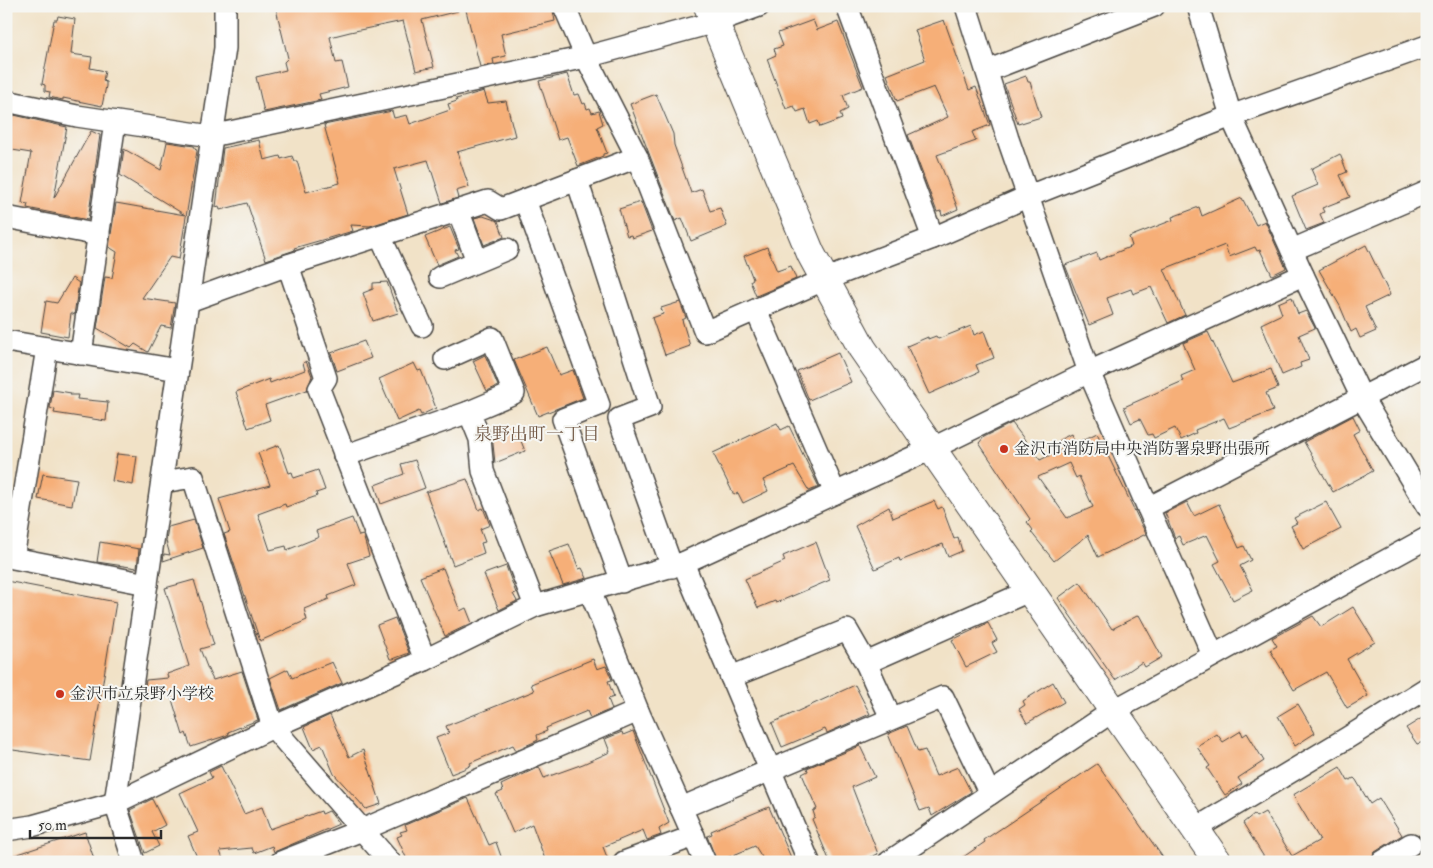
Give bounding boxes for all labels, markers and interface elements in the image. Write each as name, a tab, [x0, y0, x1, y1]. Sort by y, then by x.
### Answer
district label: 泉野出町一丁目	[474, 423, 600, 446]
place label: 金沢市消防局中央消防署泉野出張所	[1014, 439, 1270, 459]
marker: 金沢市消防局中央消防署泉野出張所	[998, 443, 1010, 455]
place label: 金沢市立泉野小学校	[70, 684, 214, 704]
marker: 金沢市立泉野小学校	[54, 688, 66, 700]
scale bar	[30, 808, 161, 840]
text: 50 m	[38, 816, 67, 835]

